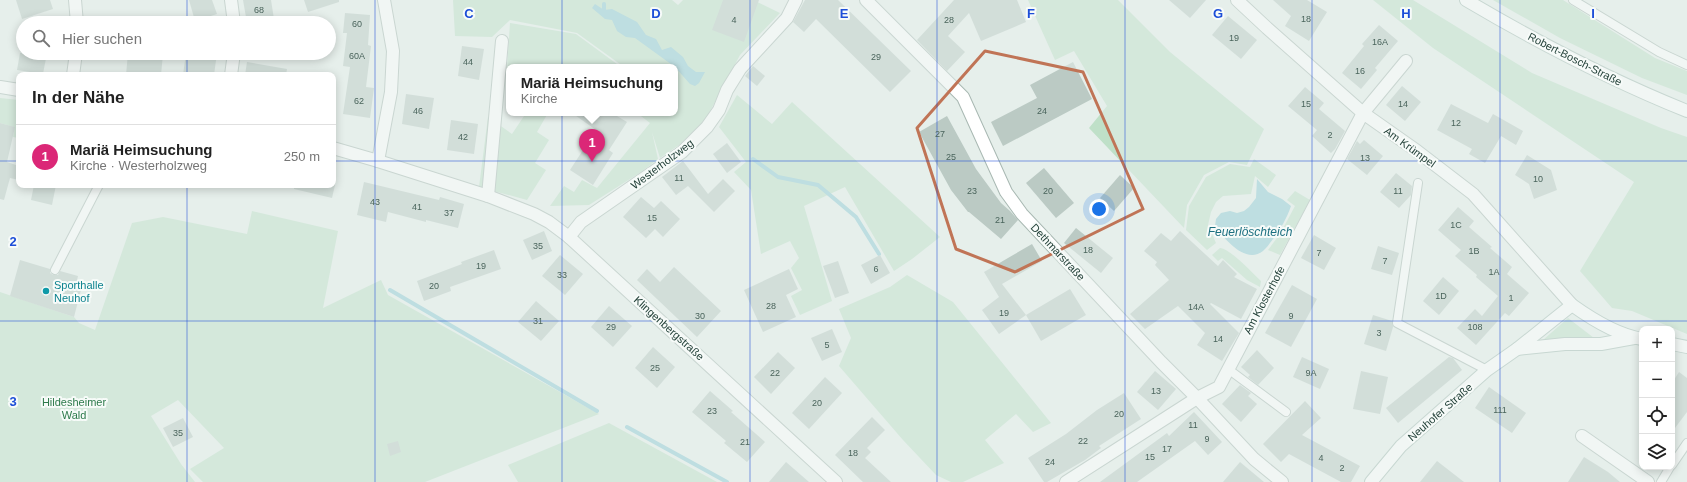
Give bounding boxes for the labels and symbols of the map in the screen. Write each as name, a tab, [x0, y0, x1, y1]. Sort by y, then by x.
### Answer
house number: 68	[254, 5, 264, 15]
text: C	[464, 6, 474, 21]
text: D	[651, 6, 661, 21]
text: E	[840, 6, 849, 21]
text: F	[1027, 6, 1035, 21]
text: G	[1213, 6, 1223, 21]
text: H	[1401, 6, 1411, 21]
text: I	[1591, 6, 1595, 21]
house number: 18	[1301, 14, 1311, 24]
house number: 4	[731, 15, 737, 25]
house number: 28	[944, 15, 954, 25]
house number: 60	[352, 19, 362, 29]
street label: Robert-Bosch-Straße	[1526, 30, 1624, 88]
house number: 19	[1229, 33, 1239, 43]
house number: 16A	[1372, 37, 1388, 47]
house number: 60A	[349, 51, 365, 61]
house number: 29	[871, 52, 881, 62]
house number: 44	[463, 57, 473, 67]
house number: 16	[1355, 66, 1365, 76]
house number: 62	[354, 96, 364, 106]
house number: 15	[1301, 99, 1311, 109]
house number: 14	[1398, 99, 1408, 109]
house number: 46	[413, 106, 423, 116]
house number: 24	[1037, 106, 1047, 116]
house number: 12	[1451, 118, 1461, 128]
street label: Am Krümpel	[1382, 124, 1438, 170]
pin: 1	[579, 129, 605, 162]
house number: 27	[935, 129, 945, 139]
house number: 2	[1327, 130, 1333, 140]
house number: 42	[458, 132, 468, 142]
street label: Westerholzweg	[628, 137, 696, 191]
house number: 25	[946, 152, 956, 162]
house number: 13	[1360, 153, 1370, 163]
house number: 11	[674, 173, 684, 183]
house number: 10	[1533, 174, 1543, 184]
house number: 23	[967, 186, 977, 196]
house number: 20	[1043, 186, 1053, 196]
house number: 11	[1393, 186, 1403, 196]
house number: 43	[370, 197, 380, 207]
your location	[1089, 199, 1109, 219]
house number: 41	[412, 202, 422, 212]
house number: 37	[444, 208, 454, 218]
house number: 15	[647, 213, 657, 223]
house number: 21	[995, 215, 1005, 225]
house number: 1C	[1450, 220, 1462, 230]
street label: Dethmarstraße	[1029, 221, 1087, 283]
water label: Feuerlöschteich	[1208, 225, 1293, 239]
text: 2	[9, 234, 17, 249]
house number: 35	[533, 241, 543, 251]
house number: 18	[1083, 245, 1093, 255]
house number: 1B	[1468, 246, 1480, 256]
house number: 7	[1316, 248, 1322, 258]
house number: 7	[1382, 256, 1388, 266]
house number: 19	[476, 261, 486, 271]
house number: 6	[873, 264, 879, 274]
street label: Am Klosterhofe	[1241, 264, 1287, 336]
house number: 1A	[1488, 267, 1500, 277]
house number: 33	[557, 270, 567, 280]
place label: Sporthalle Neuhof	[54, 279, 104, 304]
house number: 20	[429, 281, 439, 291]
marker: Sporthalle Neuhof	[41, 286, 51, 296]
house number: 1D	[1435, 291, 1447, 301]
street label: Klingenbergstraße	[632, 293, 706, 363]
house number: 1	[1508, 293, 1514, 303]
house number: 28	[766, 301, 776, 311]
house number: 14A	[1188, 302, 1204, 312]
house number: 19	[999, 308, 1009, 318]
house number: 30	[695, 311, 705, 321]
house number: 9	[1288, 311, 1294, 321]
house number: 31	[533, 316, 543, 326]
house number: 29	[606, 322, 616, 332]
house number: 108	[1467, 322, 1483, 332]
house number: 3	[1376, 328, 1382, 338]
house number: 14	[1213, 334, 1223, 344]
house number: 5	[824, 340, 830, 350]
house number: 25	[650, 363, 660, 373]
house number: 22	[770, 368, 780, 378]
house number: 9A	[1305, 368, 1317, 378]
street label: Neuhofer Straße	[1405, 381, 1475, 443]
house number: 13	[1151, 386, 1161, 396]
text: 3	[9, 394, 17, 409]
park label: Hildesheimer Wald	[42, 396, 106, 421]
house number: 20	[812, 398, 822, 408]
house number: 111	[1493, 405, 1507, 415]
house number: 23	[707, 406, 717, 416]
house number: 20	[1114, 409, 1124, 419]
house number: 11	[1188, 420, 1198, 430]
house number: 35	[173, 428, 183, 438]
house number: 9	[1204, 434, 1210, 444]
house number: 22	[1078, 436, 1088, 446]
house number: 21	[740, 437, 750, 447]
house number: 17	[1162, 444, 1172, 454]
house number: 18	[848, 448, 858, 458]
house number: 15	[1145, 452, 1155, 462]
house number: 4	[1318, 453, 1324, 463]
house number: 24	[1045, 457, 1055, 467]
house number: 2	[1339, 463, 1345, 473]

